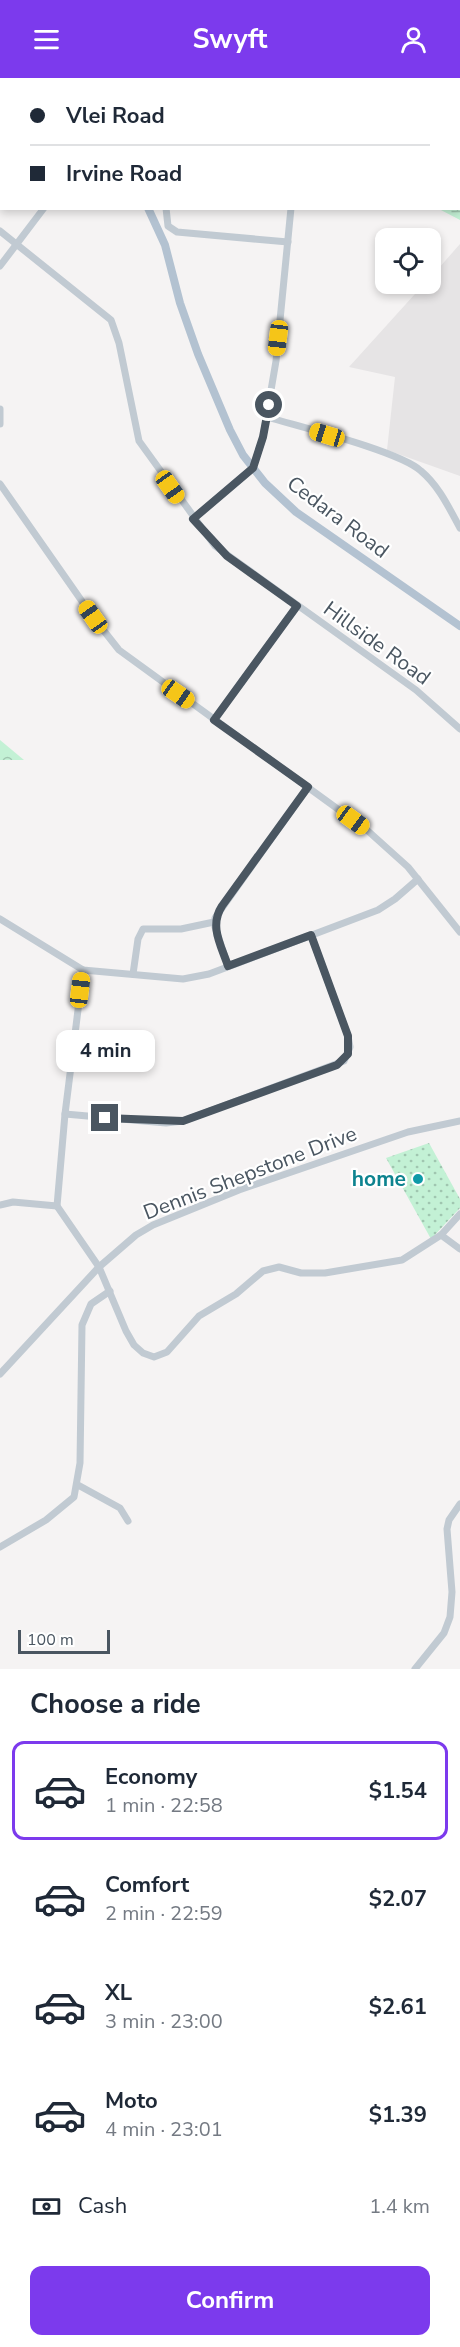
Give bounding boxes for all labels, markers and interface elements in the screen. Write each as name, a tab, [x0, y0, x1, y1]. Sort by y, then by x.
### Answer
text: Swyft	[193, 21, 267, 58]
icon: menu	[30, 23, 63, 56]
icon: person	[397, 23, 430, 56]
text: Vlei Road	[66, 101, 165, 131]
text: Irvine Road	[66, 159, 182, 189]
map controls	[375, 228, 441, 294]
button: locate	[375, 228, 441, 294]
car	[267, 319, 289, 357]
route start	[255, 391, 282, 418]
car	[307, 421, 347, 449]
car	[152, 467, 188, 507]
street label: Cedara Road	[281, 469, 395, 565]
street label: Hillside Road	[318, 595, 436, 691]
car	[75, 597, 111, 637]
car	[158, 676, 198, 712]
car	[333, 802, 373, 838]
car	[69, 971, 91, 1009]
callout: 4 min	[56, 1031, 154, 1073]
text: 4 min	[80, 1037, 131, 1064]
route end	[91, 1104, 118, 1131]
street label: Dennis Shepstone Drive	[139, 1119, 361, 1227]
place label: home	[352, 1165, 406, 1193]
marker: home	[411, 1172, 425, 1186]
scale bar	[18, 1627, 110, 1654]
text: 100 m	[27, 1629, 74, 1651]
text: Choose a ride	[30, 1686, 201, 1723]
text: Economy	[105, 1762, 197, 1792]
icon: car	[33, 1764, 87, 1818]
text: $1.54	[369, 1776, 427, 1806]
text: 1 min · 22:58	[105, 1792, 223, 1819]
text: Comfort	[105, 1870, 189, 1900]
icon: car	[33, 1872, 87, 1926]
text: $2.07	[369, 1884, 427, 1914]
text: 2 min · 22:59	[105, 1900, 223, 1927]
text: XL	[105, 1978, 132, 2008]
icon: car	[33, 1980, 87, 2034]
text: $2.61	[369, 1992, 427, 2022]
text: 3 min · 23:00	[105, 2008, 223, 2035]
text: Moto	[105, 2086, 158, 2116]
icon: car	[33, 2088, 87, 2142]
text: $1.39	[369, 2100, 427, 2130]
text: 4 min · 23:01	[105, 2116, 223, 2143]
icon: cash	[30, 2190, 63, 2223]
text: Cash	[78, 2191, 127, 2221]
text: 1.4 km	[369, 2193, 430, 2220]
button: Confirm	[30, 2266, 430, 2335]

